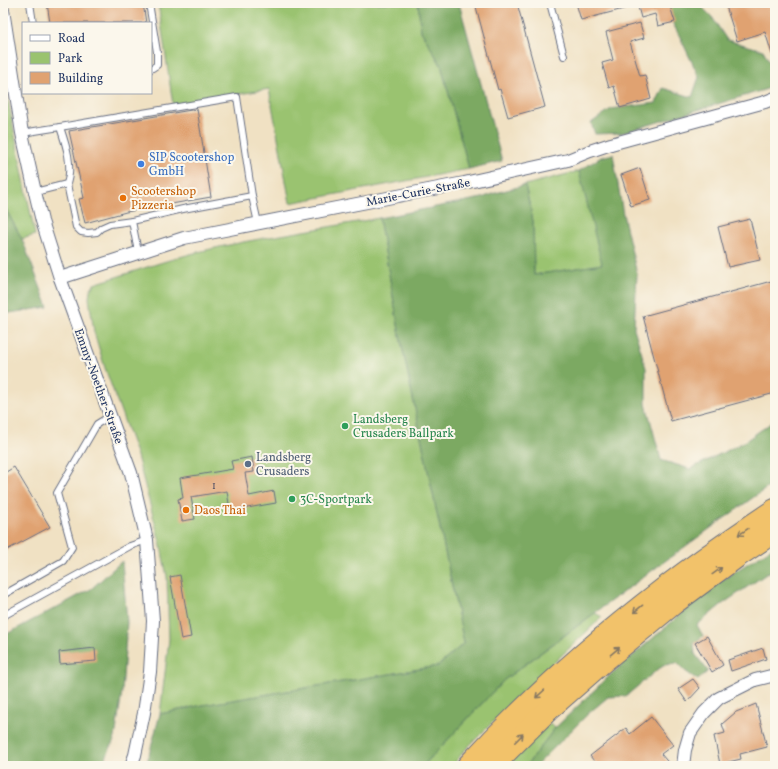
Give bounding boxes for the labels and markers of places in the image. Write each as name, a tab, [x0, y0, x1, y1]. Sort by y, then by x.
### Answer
place label: SIP Scootershop GmbH	[149, 150, 234, 180]
marker: SIP Scootershop GmbH	[136, 159, 146, 169]
place label: Scootershop Pizzeria	[131, 184, 196, 214]
marker: Scootershop Pizzeria	[118, 193, 128, 203]
place label: Landsberg Crusaders Ballpark	[353, 412, 454, 442]
marker: Landsberg Crusaders Ballpark	[340, 421, 350, 431]
place label: Landsberg Crusaders	[256, 450, 311, 480]
marker: Landsberg Crusaders	[243, 459, 253, 469]
place label: 3C-Sportpark	[300, 492, 372, 508]
marker: 3C-Sportpark	[287, 494, 297, 504]
place label: Daos Thai	[194, 503, 246, 519]
marker: Daos Thai	[181, 505, 191, 515]

